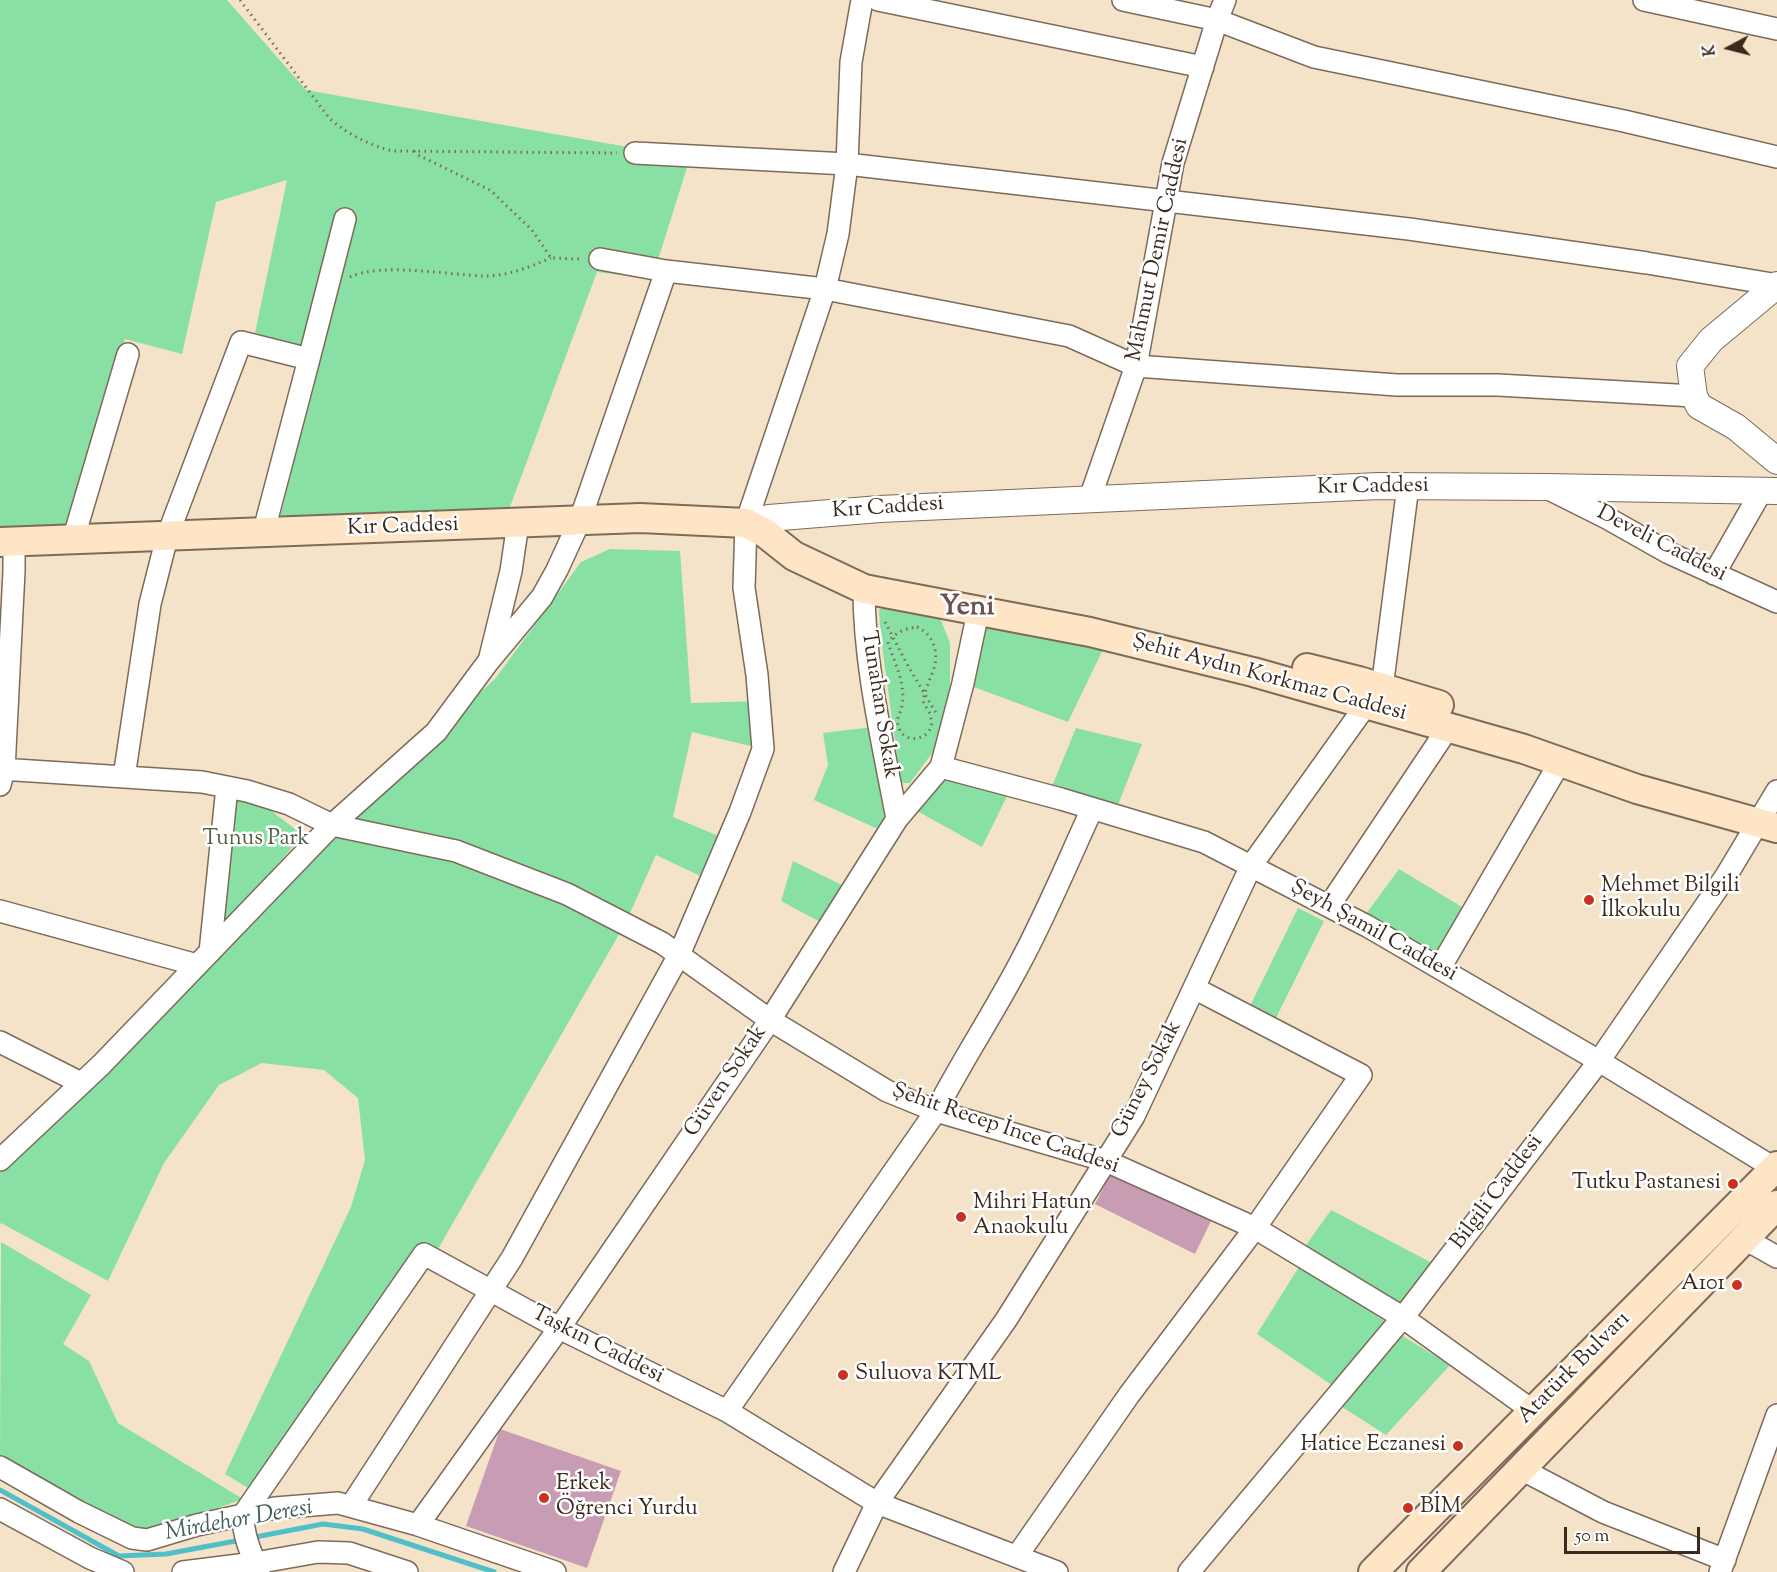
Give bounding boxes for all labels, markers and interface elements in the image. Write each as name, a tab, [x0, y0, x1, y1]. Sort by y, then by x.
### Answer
north arrow	[1699, 18, 1759, 78]
text: K	[1699, 43, 1723, 57]
street label: Mahmut Demir Caddesi	[1122, 136, 1196, 364]
street label: Kır Caddesi	[1317, 474, 1429, 502]
street label: Kır Caddesi	[831, 492, 945, 526]
street label: Develi Caddesi	[1592, 501, 1730, 589]
street label: Kır Caddesi	[347, 513, 459, 543]
district label: Yeni	[940, 592, 994, 626]
street label: Tunahan Sokak	[853, 629, 903, 781]
street label: Şehit Aydın Korkmaz Caddesi	[1129, 630, 1409, 728]
park label: Tunus Park	[202, 827, 310, 853]
place label: Mehmet Bilgili İlkokulu	[1601, 874, 1740, 926]
street label: Şeyh Şamil Caddesi	[1285, 875, 1461, 989]
marker: Mehmet Bilgili İlkokulu	[1582, 893, 1596, 907]
street label: Güney Sokak	[1107, 1017, 1189, 1143]
street label: Güven Sokak	[680, 1021, 774, 1143]
street label: Şehit Recep İnce Caddesi	[888, 1079, 1122, 1181]
street label: Bilgili Caddesi	[1446, 1130, 1550, 1256]
place label: Tutku Pastanesi	[1572, 1171, 1721, 1197]
marker: Tutku Pastanesi	[1726, 1177, 1740, 1191]
place label: Mihri Hatun Anaokulu	[973, 1191, 1092, 1242]
marker: Mihri Hatun Anaokulu	[954, 1210, 968, 1224]
place label: A101	[1681, 1272, 1725, 1298]
marker: A101	[1730, 1278, 1744, 1292]
street label: Taşkın Caddesi	[526, 1301, 668, 1391]
street label: Atatürk Bulvarı	[1513, 1307, 1637, 1431]
place label: Suluova KTML	[855, 1362, 1002, 1388]
marker: Suluova KTML	[836, 1368, 850, 1382]
place label: Hatice Eczanesi	[1301, 1433, 1446, 1459]
marker: Hatice Eczanesi	[1451, 1439, 1465, 1453]
place label: Erkek Öğrenci Yurdu	[556, 1472, 698, 1524]
marker: Erkek Öğrenci Yurdu	[537, 1491, 551, 1505]
water label: Mirdehor Deresi	[163, 1495, 315, 1549]
place label: BİM	[1420, 1495, 1461, 1521]
marker: BİM	[1401, 1501, 1415, 1515]
scale bar	[1567, 1515, 1704, 1553]
text: 50 m	[1575, 1524, 1609, 1550]

